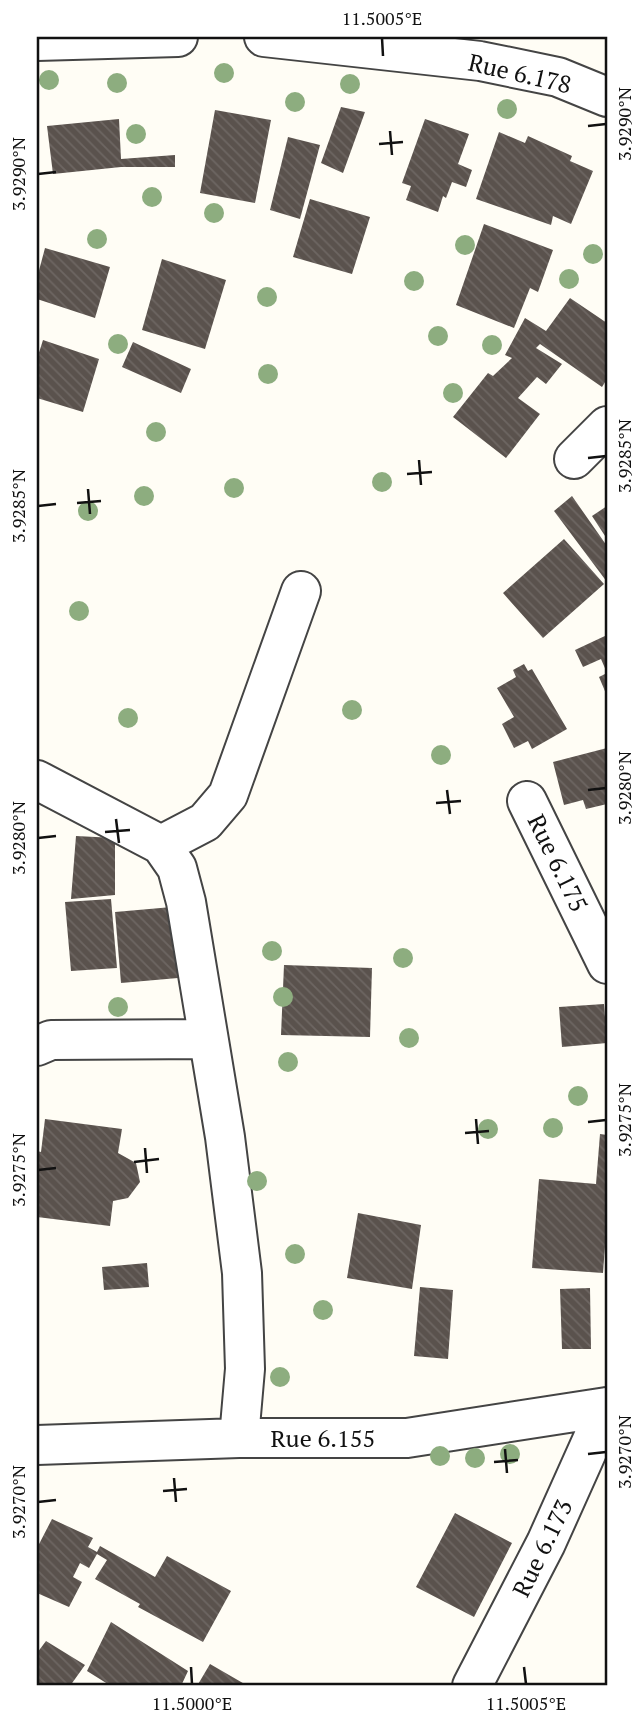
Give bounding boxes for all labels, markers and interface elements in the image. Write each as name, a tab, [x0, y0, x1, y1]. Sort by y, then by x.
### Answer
text: 11.5005°E	[342, 6, 422, 30]
street label: Rue 6.178	[465, 46, 575, 100]
text: 3.9290°N	[612, 87, 636, 161]
text: 3.9290°N	[6, 137, 30, 211]
text: 3.9285°N	[612, 419, 636, 493]
text: 3.9285°N	[6, 469, 30, 543]
text: 3.9280°N	[612, 751, 636, 825]
text: 3.9280°N	[6, 801, 30, 875]
street label: Rue 6.175	[521, 809, 595, 917]
text: 3.9275°N	[612, 1083, 636, 1157]
text: 3.9275°N	[6, 1133, 30, 1207]
text: 3.9270°N	[612, 1415, 636, 1489]
street label: Rue 6.155	[271, 1422, 375, 1454]
text: 3.9270°N	[6, 1465, 30, 1539]
street label: Rue 6.173	[505, 1494, 579, 1602]
text: 11.5000°E	[152, 1691, 232, 1715]
text: 11.5005°E	[486, 1691, 566, 1715]

